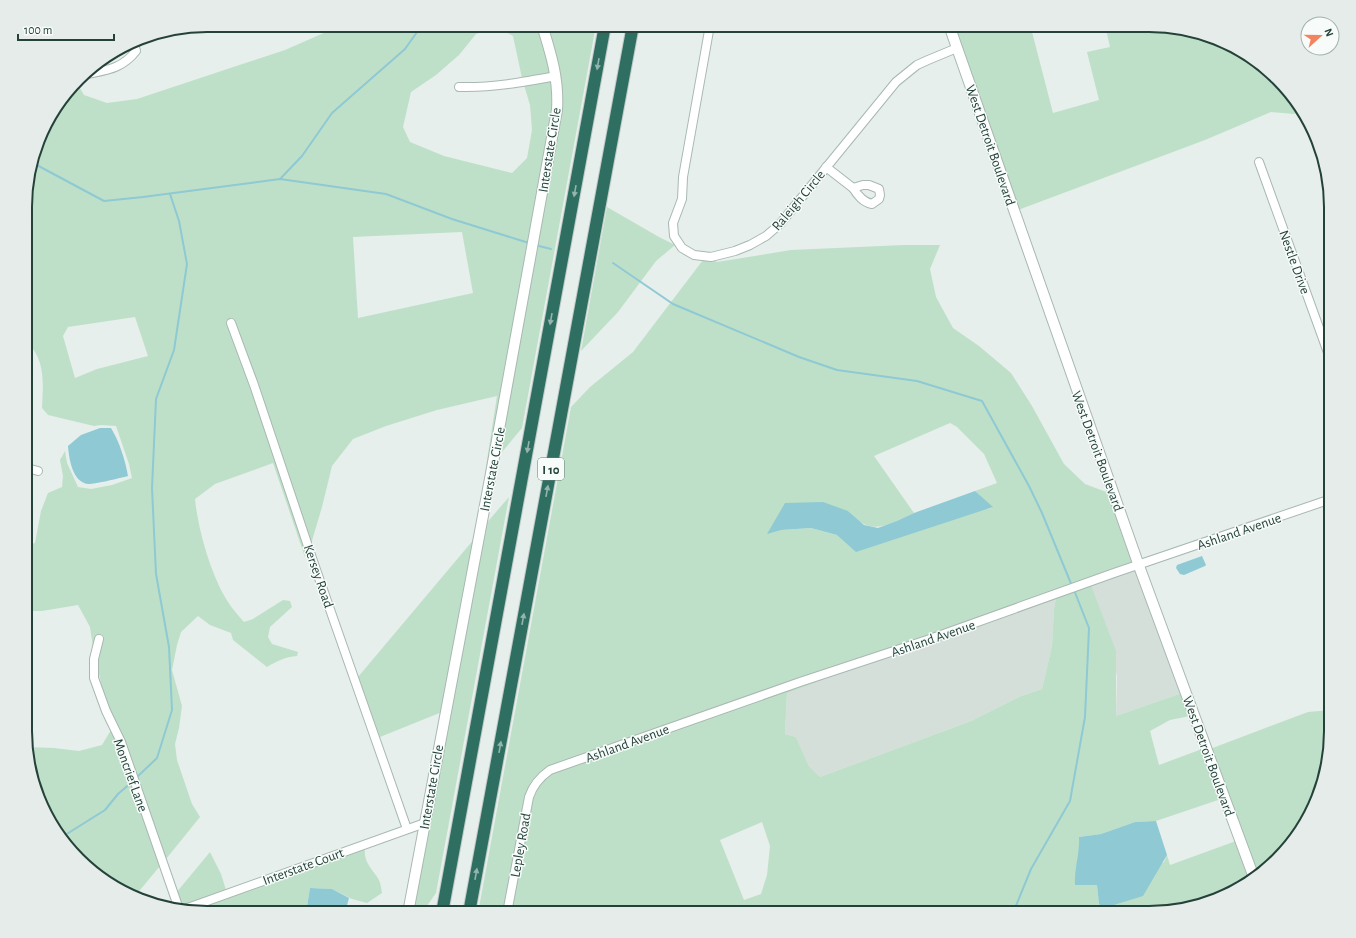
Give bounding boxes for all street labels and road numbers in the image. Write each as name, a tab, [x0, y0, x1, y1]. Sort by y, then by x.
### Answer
street label: West Detroit Boulevard	[963, 83, 1017, 208]
street label: Interstate Circle	[536, 107, 564, 194]
street label: Raleigh Circle	[770, 168, 828, 234]
street label: Nestle Drive	[1276, 229, 1312, 296]
street label: West Detroit Boulevard	[1069, 389, 1125, 513]
street label: Interstate Circle	[478, 426, 508, 513]
road number: I 10	[538, 458, 564, 480]
street label: Ashland Avenue	[1195, 511, 1283, 553]
street label: Kersey Road	[301, 543, 335, 610]
street label: Ashland Avenue	[889, 618, 977, 660]
street label: West Detroit Boulevard	[1180, 694, 1236, 818]
street label: Ashland Avenue	[584, 722, 671, 766]
street label: Moncrief Lane	[110, 737, 150, 814]
street label: Interstate Circle	[418, 744, 446, 831]
street label: Lepley Road	[508, 812, 534, 879]
street label: Interstate Court	[261, 846, 346, 888]

